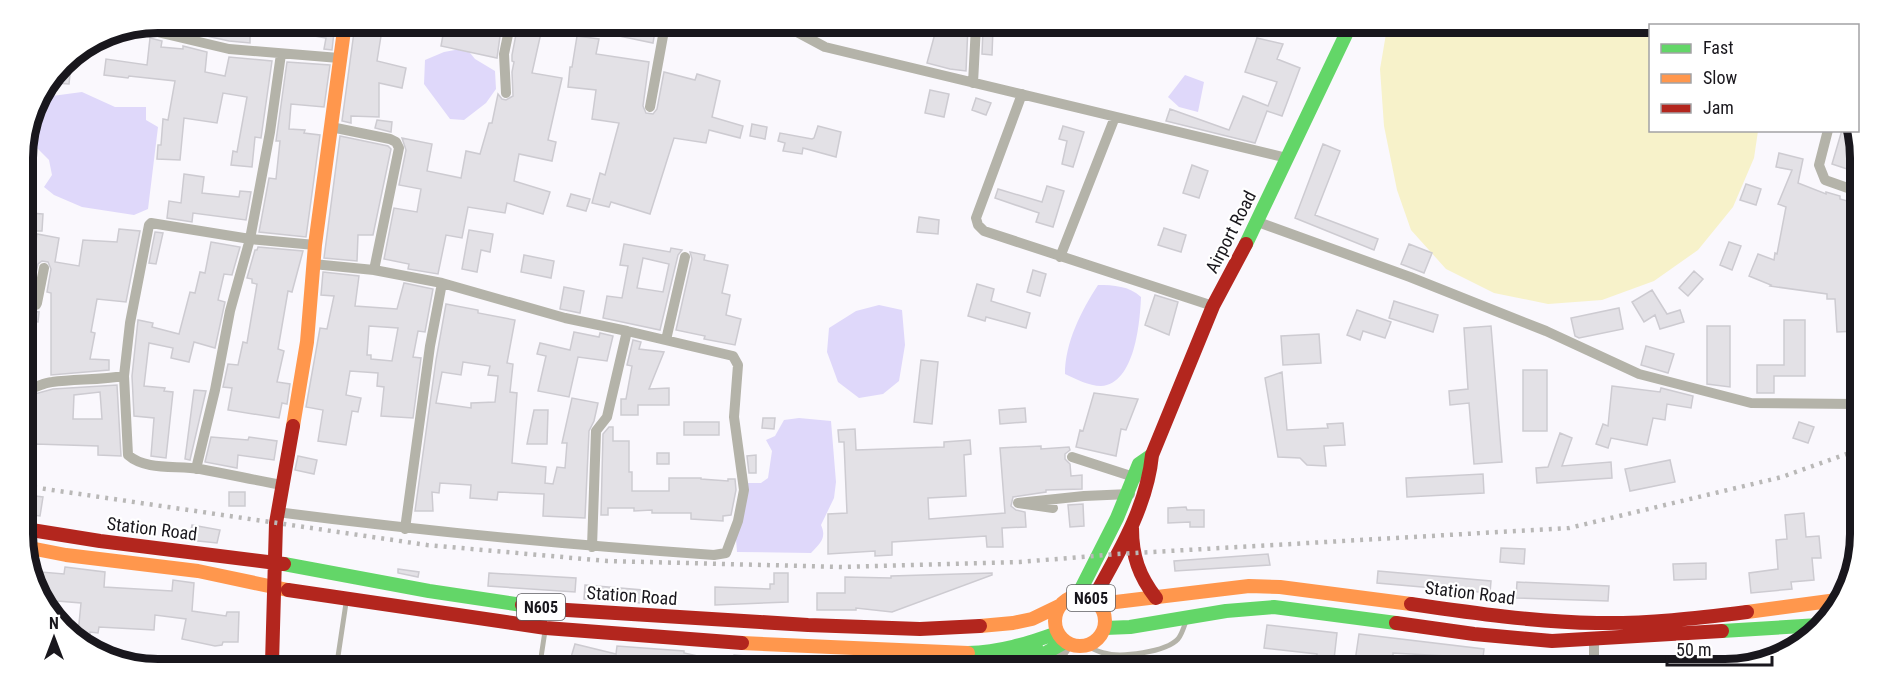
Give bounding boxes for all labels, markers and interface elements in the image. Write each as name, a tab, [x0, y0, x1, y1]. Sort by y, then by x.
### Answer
legend	[1649, 24, 1859, 132]
text: Fast	[1703, 37, 1734, 58]
text: Slow	[1703, 67, 1738, 88]
text: Jam	[1703, 97, 1734, 118]
street label: Airport Road	[1201, 187, 1260, 276]
street label: Station Road	[106, 513, 198, 544]
street label: Station Road	[1424, 577, 1516, 608]
street label: Station Road	[586, 582, 678, 609]
road number: N605	[1067, 585, 1115, 611]
road number: N605	[517, 594, 565, 620]
north arrow	[24, 608, 84, 668]
text: N	[49, 614, 59, 633]
scale bar	[1667, 629, 1772, 667]
text: 50 m	[1676, 639, 1711, 660]

